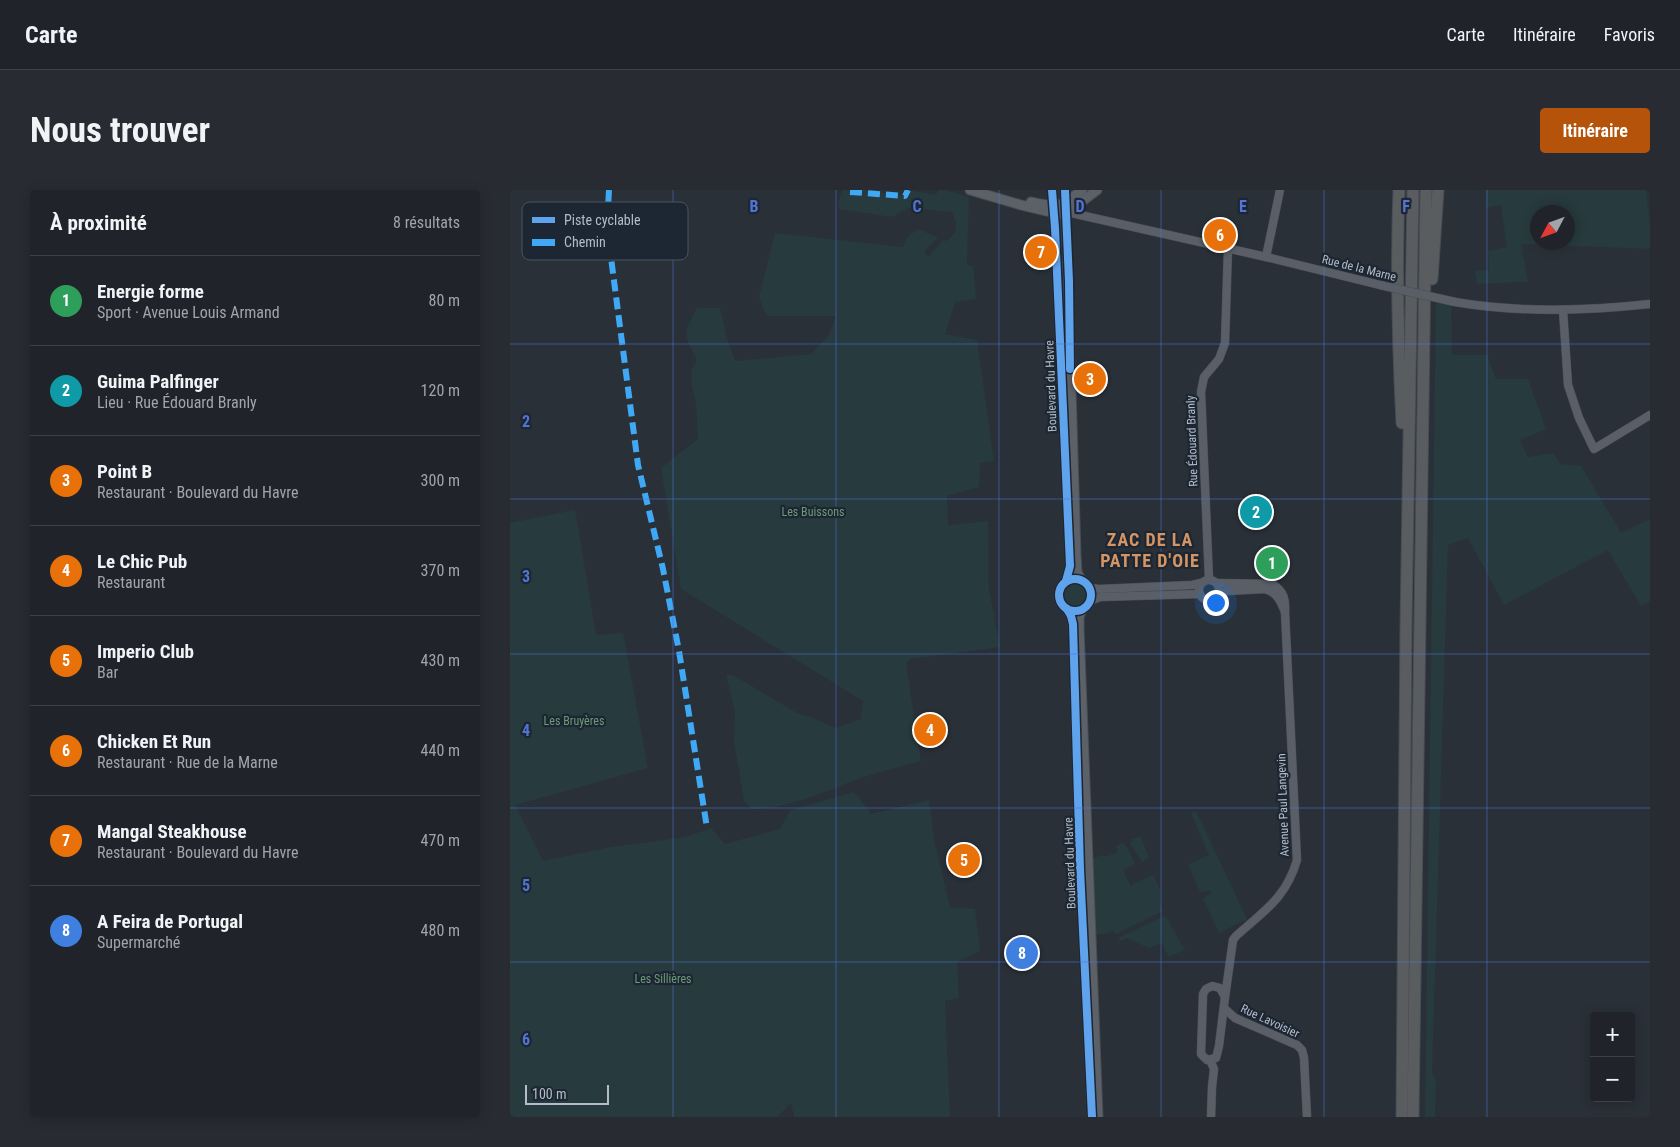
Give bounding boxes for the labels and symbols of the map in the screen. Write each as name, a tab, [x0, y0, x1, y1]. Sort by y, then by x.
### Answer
text: B	[750, 197, 759, 216]
text: C	[912, 197, 922, 216]
text: D	[1075, 197, 1085, 216]
text: E	[1239, 197, 1247, 216]
text: F	[1402, 197, 1410, 216]
legend	[522, 202, 688, 260]
north arrow	[1530, 205, 1575, 250]
text: Piste cyclable	[564, 212, 641, 228]
pin: 6	[1204, 216, 1236, 254]
pin: 7	[1025, 233, 1057, 271]
text: Chemin	[564, 234, 606, 250]
street label: Rue de la Marne	[1320, 252, 1398, 284]
street label: Boulevard du Havre	[1042, 340, 1060, 432]
pin: 3	[1074, 360, 1106, 398]
street label: Rue Édouard Branly	[1182, 395, 1201, 487]
text: 2	[522, 412, 530, 431]
pin: 2	[1240, 493, 1272, 531]
park label: Les Buissons	[782, 505, 844, 519]
district label: ZAC DE LA PATTE D'OIE	[1100, 529, 1200, 571]
pin: 1	[1256, 544, 1288, 582]
text: 3	[522, 567, 530, 586]
your location	[1203, 590, 1229, 616]
pin: 4	[914, 711, 946, 749]
park label: Les Bruyères	[544, 714, 604, 728]
text: 4	[522, 721, 530, 740]
street label: Avenue Paul Langevin	[1274, 753, 1292, 857]
street label: Boulevard du Havre	[1061, 817, 1079, 909]
pin: 5	[948, 841, 980, 879]
text: 5	[522, 876, 530, 895]
pin: 8	[1006, 934, 1038, 972]
park label: Les Sillières	[634, 972, 692, 986]
street label: Rue Lavoisier	[1238, 1001, 1302, 1041]
text: 6	[522, 1030, 530, 1049]
scale bar	[525, 1082, 609, 1105]

